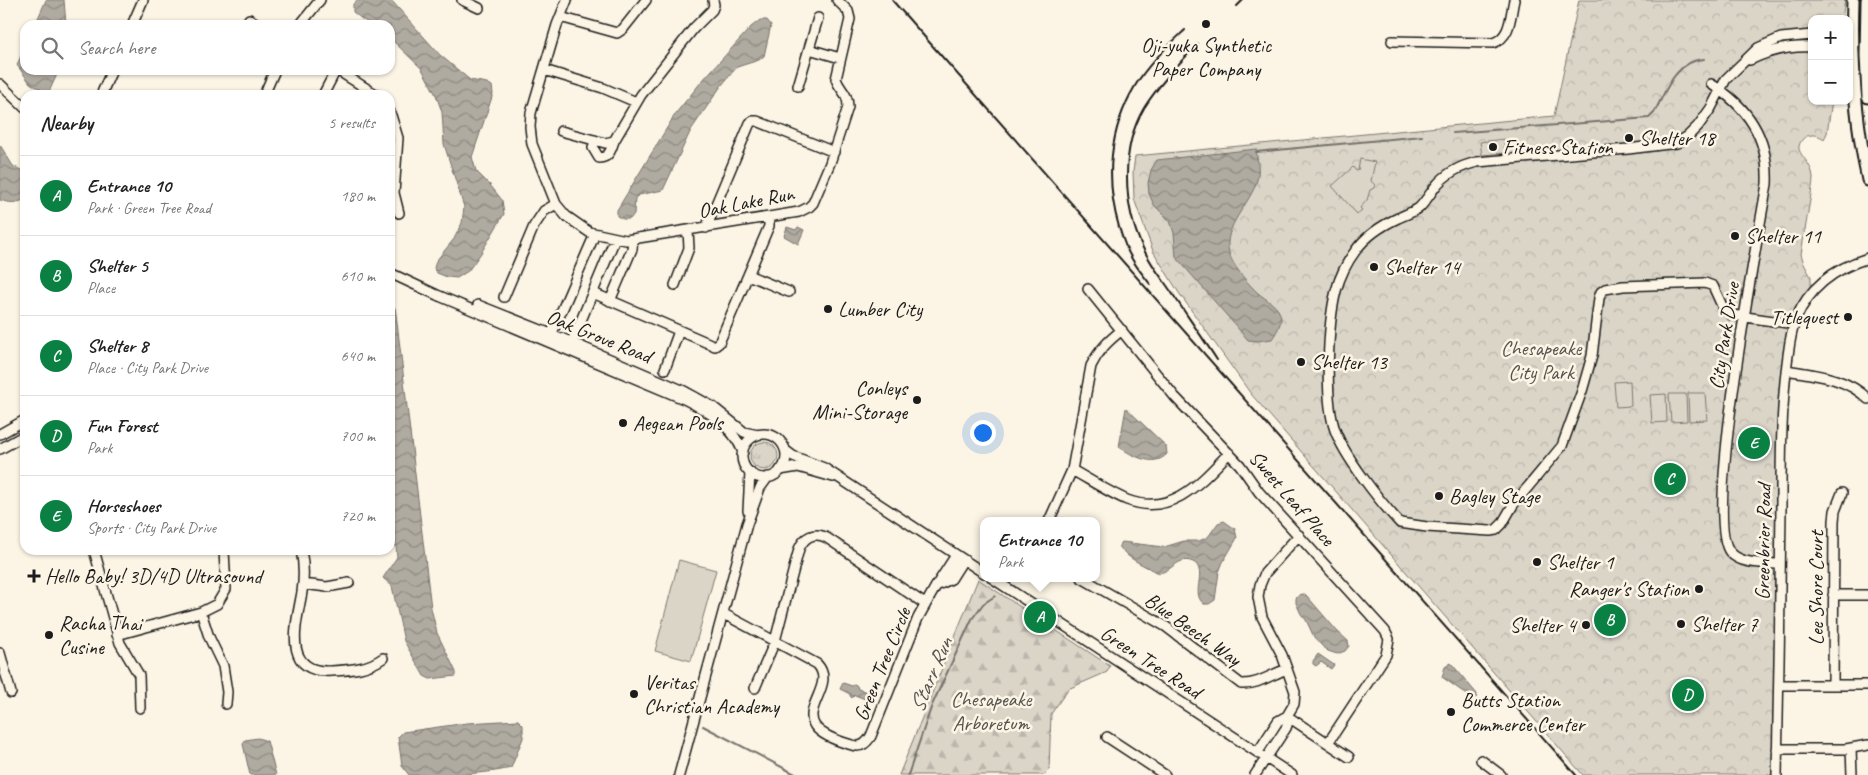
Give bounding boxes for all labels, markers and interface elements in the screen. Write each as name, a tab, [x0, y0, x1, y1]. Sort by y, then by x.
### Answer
map controls	[1808, 15, 1853, 105]
button: +	[1808, 15, 1853, 60]
marker: Oji-yuka Synthetic Paper Company	[1200, 18, 1212, 30]
search box	[20, 20, 395, 75]
place label: Oji-yuka Synthetic Paper Company	[1141, 32, 1273, 82]
icon: search	[38, 34, 66, 62]
text: Search here	[78, 36, 155, 60]
button: −	[1808, 60, 1853, 105]
text: Nearby	[40, 110, 93, 136]
text: 5 results	[328, 113, 375, 133]
place label: Shelter 18	[1639, 125, 1718, 151]
marker: Shelter 18	[1623, 132, 1635, 144]
place label: Fitness Station	[1503, 134, 1613, 160]
marker: Fitness Station	[1487, 141, 1499, 153]
text: Entrance 10	[87, 174, 171, 198]
street label: Oak Lake Run	[696, 180, 798, 224]
text: A	[52, 186, 60, 206]
text: 180 m	[341, 186, 375, 206]
text: Park · Green Tree Road	[87, 198, 211, 218]
place label: Shelter 11	[1745, 223, 1823, 249]
marker: Shelter 11	[1729, 230, 1741, 242]
text: Shelter 5	[87, 254, 148, 278]
place label: Shelter 14	[1384, 254, 1463, 280]
marker: Shelter 14	[1368, 261, 1380, 273]
text: B	[52, 266, 60, 286]
text: 610 m	[341, 266, 375, 286]
text: Place	[87, 278, 115, 298]
street label: City Park Drive	[1703, 279, 1746, 391]
place label: Lumber City	[838, 296, 924, 322]
street label: Oak Grove Road	[543, 303, 659, 370]
marker: Lumber City	[822, 303, 834, 315]
place label: Titlequest	[1771, 304, 1840, 330]
marker: Titlequest	[1842, 311, 1854, 323]
text: Shelter 8	[87, 334, 148, 358]
park label: Chesapeake City Park	[1501, 335, 1582, 385]
text: C	[52, 346, 60, 366]
text: 640 m	[341, 346, 375, 366]
place label: Shelter 13	[1311, 349, 1389, 375]
marker: Shelter 13	[1295, 356, 1307, 368]
text: Place · City Park Drive	[87, 358, 208, 378]
place label: Conleys Mini-Storage	[812, 375, 909, 425]
marker: Conleys Mini-Storage	[911, 394, 923, 406]
place label: Aegean Pools	[633, 410, 724, 436]
text: Fun Forest	[87, 414, 158, 438]
marker: Aegean Pools	[617, 417, 629, 429]
your location	[970, 420, 996, 446]
pin: E	[1738, 424, 1770, 462]
text: D	[51, 426, 61, 446]
text: 700 m	[341, 426, 375, 446]
text: Park	[87, 438, 112, 458]
street label: Sweet Leaf Place	[1243, 445, 1341, 552]
pin: C	[1654, 460, 1686, 498]
street label: Greenbrier Road	[1749, 481, 1777, 600]
place label: Bagley Stage	[1449, 483, 1542, 509]
marker: Bagley Stage	[1433, 490, 1445, 502]
text: Horseshoes	[87, 494, 160, 518]
text: E	[52, 506, 60, 526]
text: 720 m	[341, 506, 375, 526]
popup	[980, 517, 1100, 582]
text: Sports · City Park Drive	[87, 518, 216, 538]
text: Entrance 10	[998, 528, 1082, 552]
street label: Lee Shore Court	[1803, 529, 1829, 645]
place label: Shelter 1	[1547, 549, 1615, 575]
text: Park	[998, 552, 1023, 572]
marker: Shelter 1	[1531, 556, 1543, 568]
place label: Hello Baby! 3D/4D Ultrasound	[45, 563, 265, 589]
marker: Hello Baby! 3D/4D Ultrasound	[27, 569, 41, 583]
place label: Ranger's Station	[1569, 576, 1690, 602]
marker: Ranger's Station	[1693, 583, 1705, 595]
street label: Blue Beech Way	[1140, 586, 1248, 673]
pin: A	[1024, 598, 1056, 636]
pin: B	[1594, 601, 1626, 639]
street label: Green Tree Circle	[848, 603, 917, 724]
place label: Racha Thai Cusine	[59, 610, 144, 660]
place label: Shelter 7	[1691, 611, 1759, 637]
place label: Shelter 4	[1509, 612, 1579, 638]
marker: Shelter 7	[1675, 618, 1687, 630]
marker: Shelter 4	[1580, 619, 1592, 631]
street label: Green Tree Road	[1096, 620, 1209, 706]
marker: Racha Thai Cusine	[43, 629, 55, 641]
water label: Starr Run	[903, 632, 960, 716]
place label: Veritas Christian Academy	[644, 669, 781, 719]
pin: D	[1672, 676, 1704, 714]
park label: Chesapeake Arboretum	[951, 686, 1032, 736]
place label: Butts Station Commerce Center	[1461, 687, 1587, 737]
marker: Veritas Christian Academy	[628, 688, 640, 700]
marker: Butts Station Commerce Center	[1445, 706, 1457, 718]

